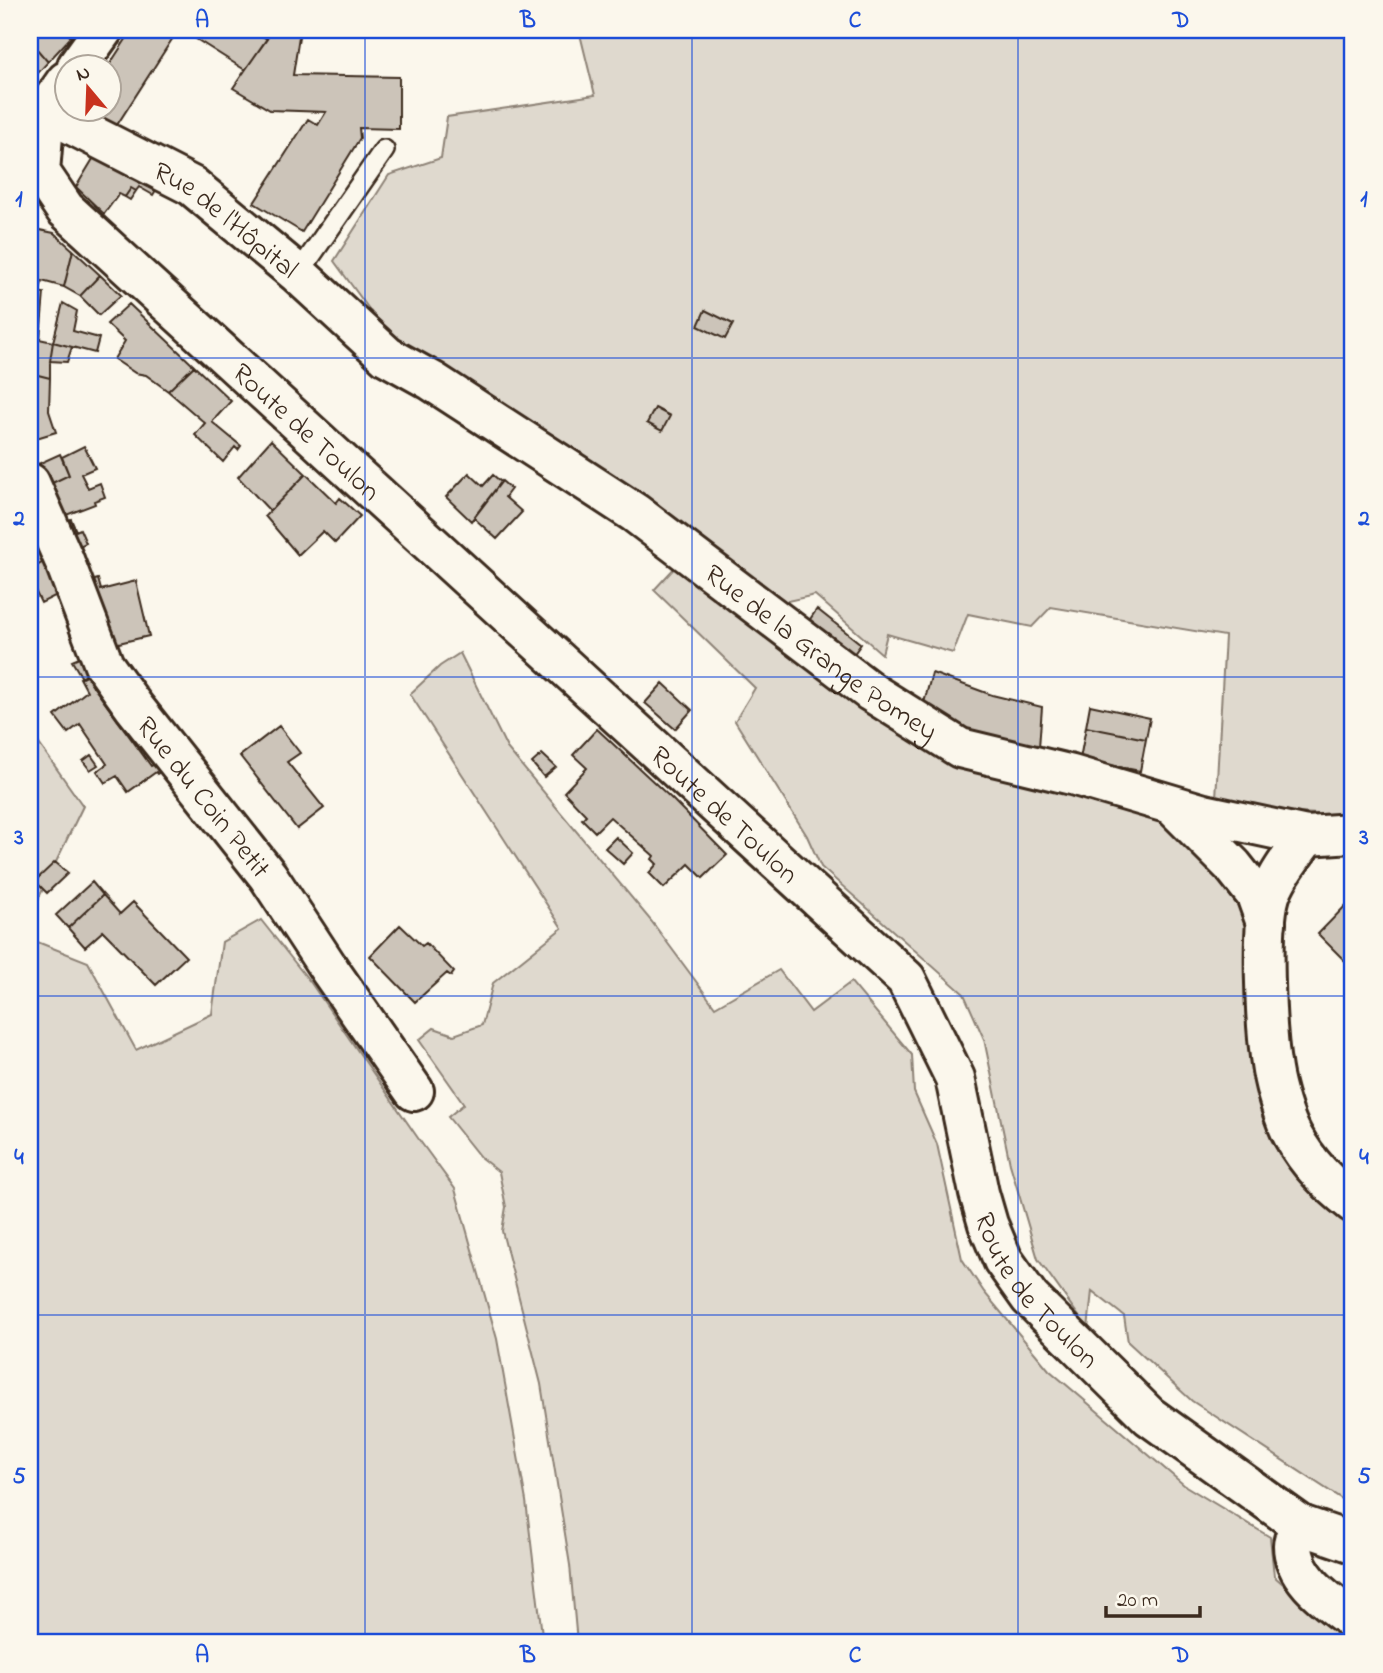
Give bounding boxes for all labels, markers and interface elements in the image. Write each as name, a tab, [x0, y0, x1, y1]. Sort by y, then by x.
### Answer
text: A	[195, 5, 209, 38]
text: B	[519, 5, 536, 38]
text: C	[849, 5, 862, 38]
text: D	[1172, 5, 1189, 38]
north arrow	[52, 52, 122, 122]
text: N	[73, 59, 94, 89]
street label: Rue de l'Hôpital	[145, 153, 306, 290]
text: 1	[15, 184, 23, 217]
text: 1	[1360, 184, 1368, 217]
street label: Route de Toulon	[221, 355, 388, 512]
text: 2	[12, 503, 25, 536]
text: 2	[1357, 503, 1370, 536]
street label: Rue de la Grange Pomey	[694, 556, 944, 753]
street label: Rue du Coin Petit	[125, 709, 279, 888]
street label: Route de Toulon	[640, 737, 807, 895]
text: 3	[13, 822, 24, 855]
text: 3	[1358, 822, 1369, 855]
text: 4	[14, 1142, 24, 1175]
text: 4	[1359, 1142, 1369, 1175]
street label: Route de Toulon	[962, 1208, 1107, 1380]
text: 5	[12, 1461, 26, 1494]
text: 5	[1357, 1461, 1371, 1494]
scale bar	[1106, 1575, 1201, 1619]
text: 20 m	[1117, 1586, 1158, 1616]
text: A	[195, 1640, 209, 1673]
text: B	[519, 1640, 536, 1673]
text: C	[849, 1640, 862, 1673]
text: D	[1172, 1640, 1189, 1673]

